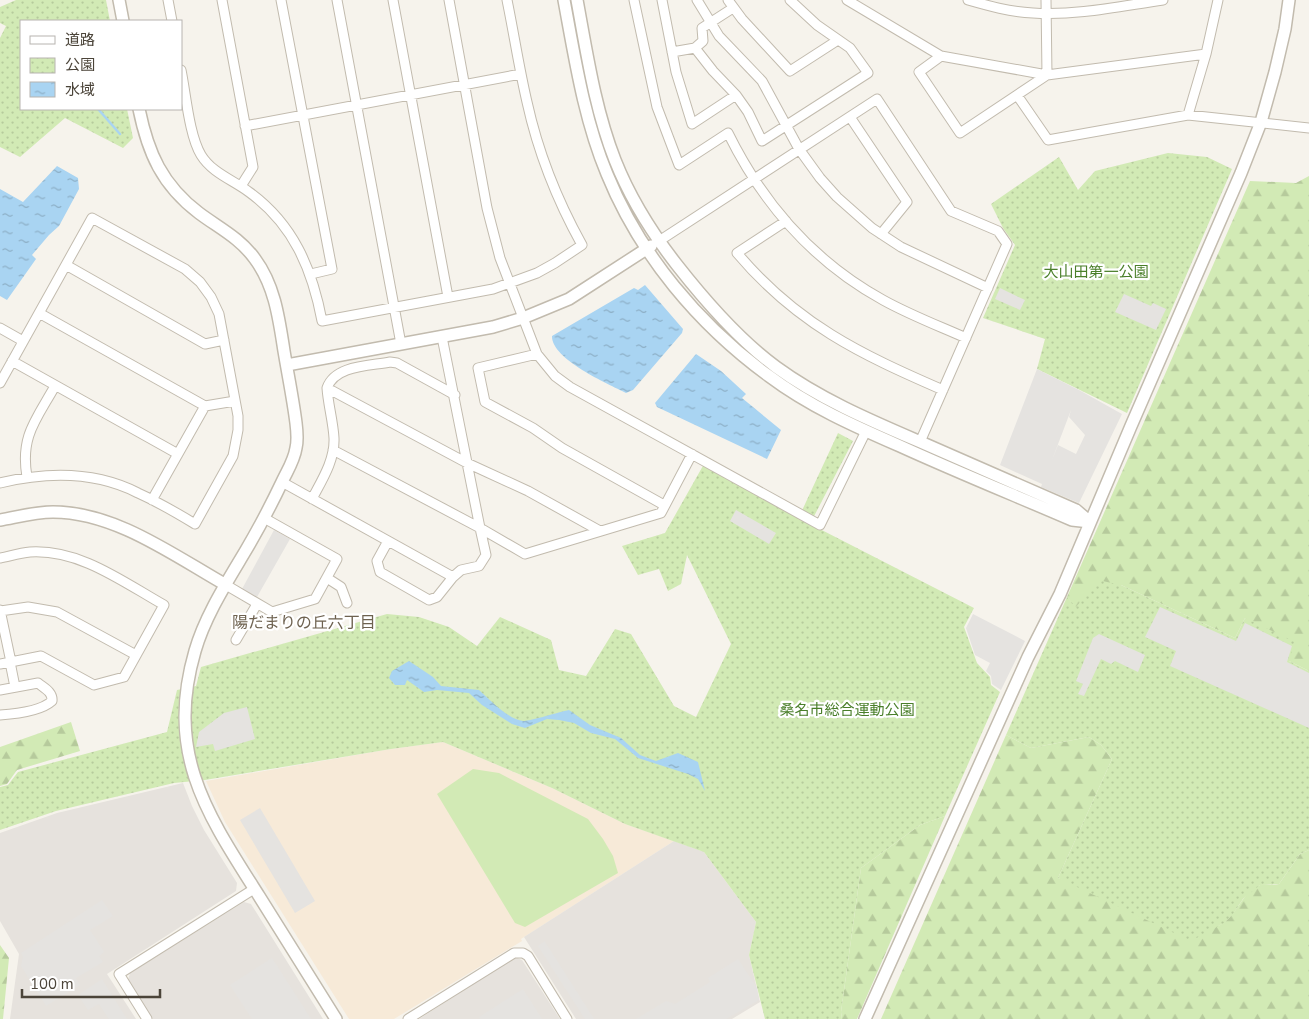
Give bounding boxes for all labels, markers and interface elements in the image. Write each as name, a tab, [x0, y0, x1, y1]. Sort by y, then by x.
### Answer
legend	[20, 20, 182, 110]
text: 道路	[65, 30, 95, 50]
text: 公園	[65, 55, 95, 75]
text: 水域	[65, 80, 95, 100]
park label: 大山田第一公園	[1043, 262, 1149, 282]
district label: 陽だまりの丘六丁目	[232, 612, 376, 634]
park label: 桑名市総合運動公園	[779, 700, 915, 720]
scale bar	[22, 966, 160, 998]
text: 100 m	[30, 974, 74, 994]

